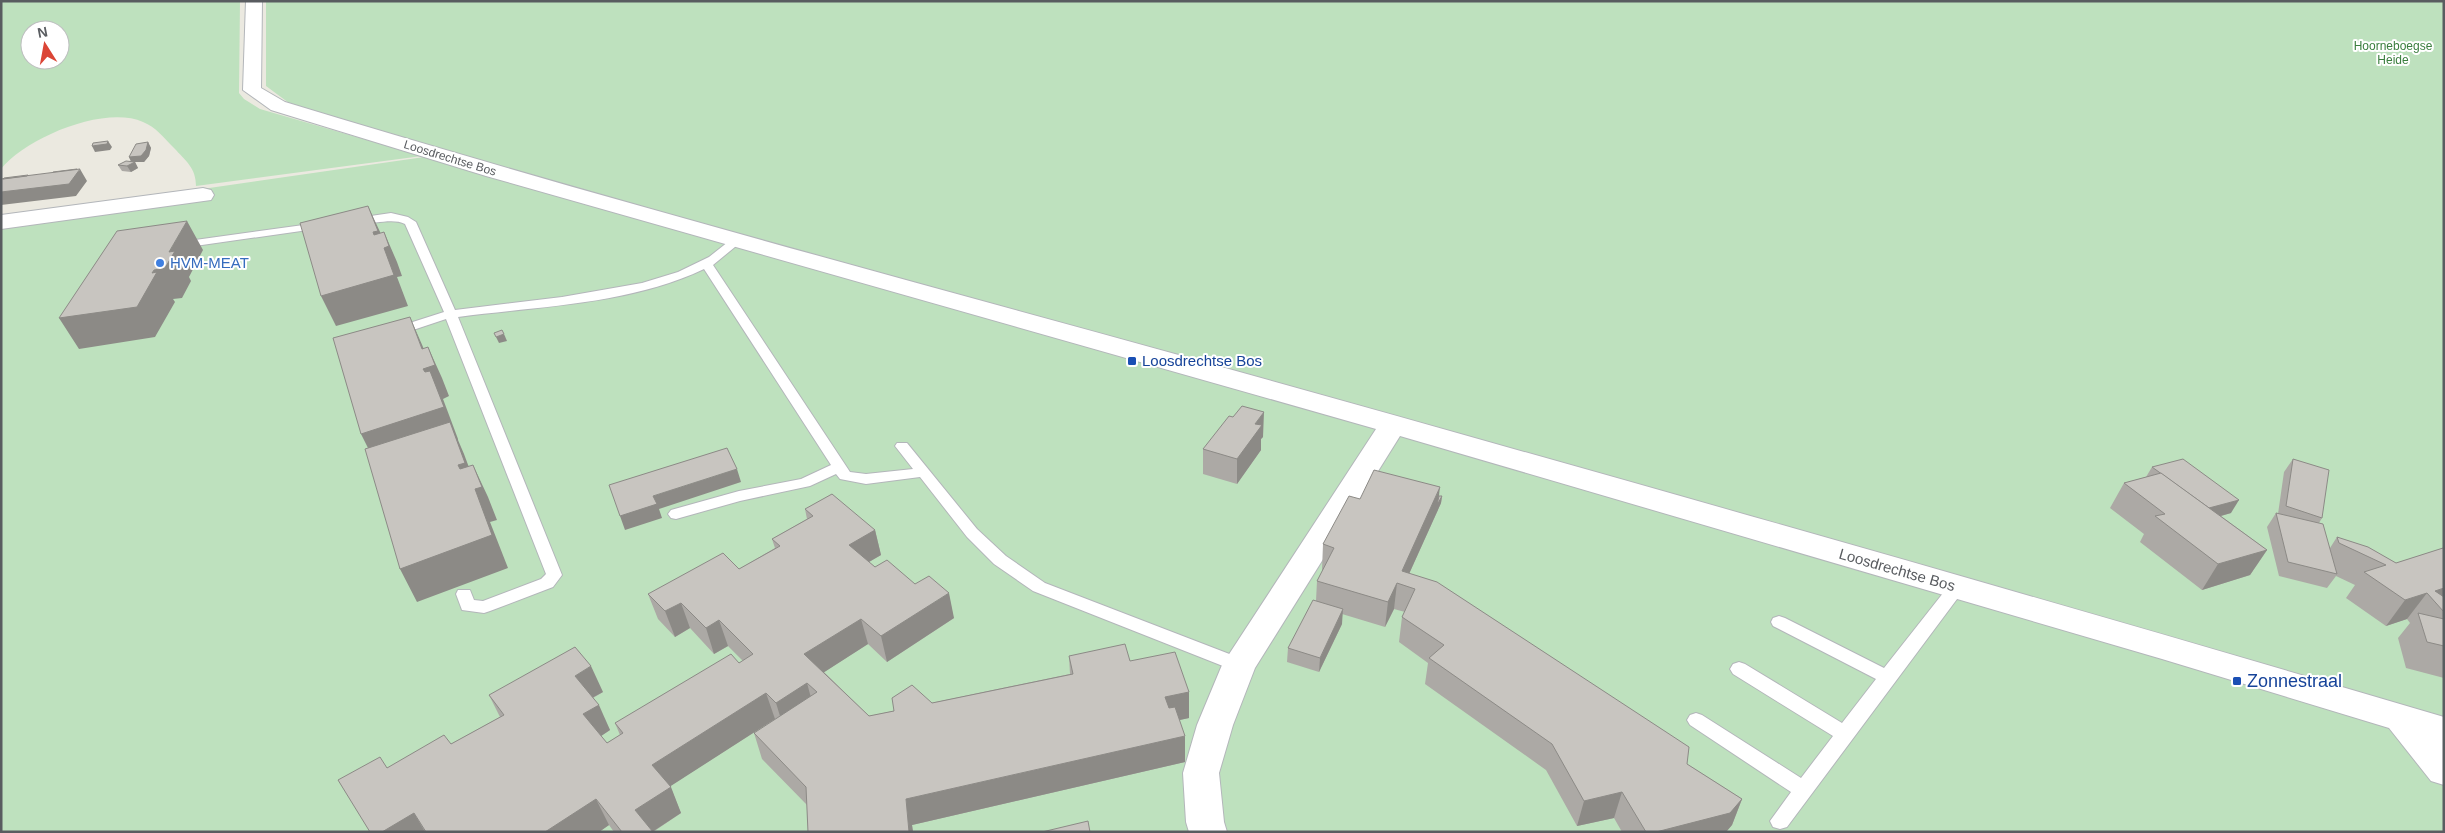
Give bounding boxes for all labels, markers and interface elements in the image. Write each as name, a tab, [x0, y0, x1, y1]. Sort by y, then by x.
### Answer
north arrow	[20, 20, 70, 70]
text: N	[36, 23, 49, 41]
park label: Hoorneboegse Heide	[2354, 39, 2433, 67]
street label: Loosdrechtse Bos	[402, 137, 498, 179]
place label: HVM-MEAT	[170, 254, 249, 271]
marker: HVM-MEAT	[154, 257, 166, 269]
place label: Loosdrechtse Bos	[1142, 352, 1262, 369]
marker: Loosdrechtse Bos	[1126, 355, 1138, 367]
street label: Loosdrechtse Bos	[1837, 545, 1957, 594]
place label: Zonnestraal	[2247, 671, 2342, 691]
marker: Zonnestraal	[2231, 675, 2243, 687]

